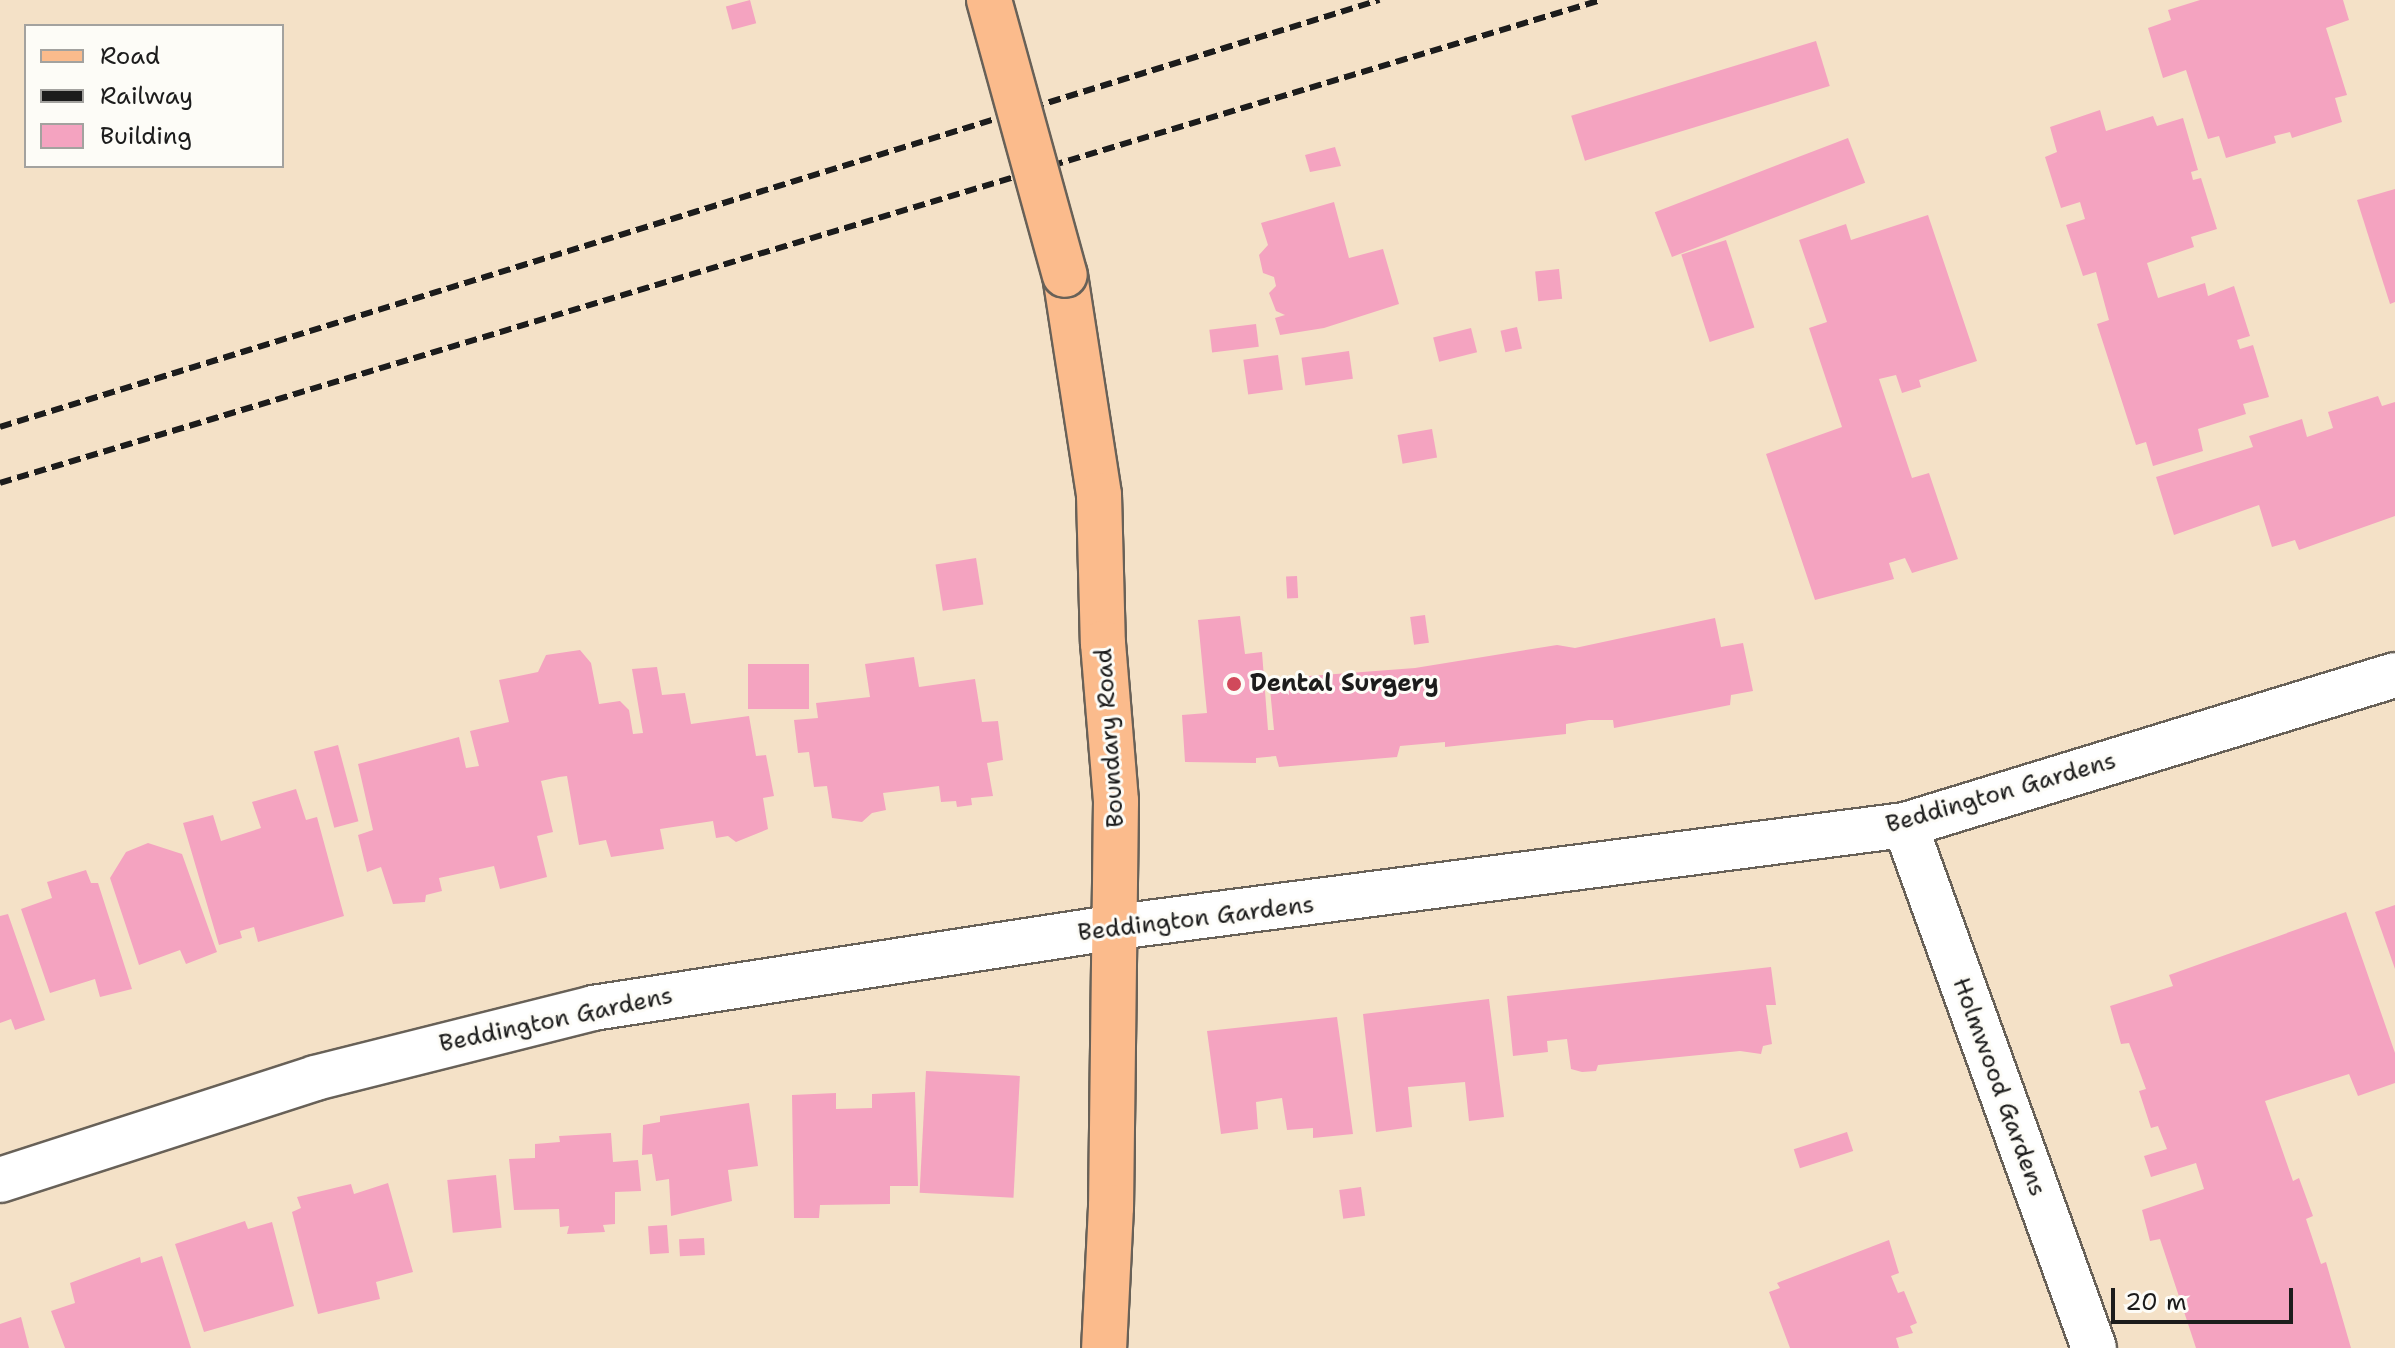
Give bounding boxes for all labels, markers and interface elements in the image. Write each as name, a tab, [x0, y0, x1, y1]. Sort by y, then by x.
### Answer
legend	[24, 24, 284, 168]
text: Road	[100, 40, 160, 72]
text: Railway	[100, 80, 193, 112]
text: Building	[100, 120, 192, 152]
street label: Boundary Road	[1089, 647, 1131, 829]
place label: Dental Surgery	[1250, 670, 1439, 698]
marker: Dental Surgery	[1225, 675, 1243, 693]
street label: Beddington Gardens	[1883, 746, 2119, 840]
street label: Beddington Gardens	[1076, 890, 1316, 948]
street label: Holmwood Gardens	[1946, 974, 2052, 1200]
street label: Beddington Gardens	[437, 981, 675, 1059]
scale bar	[2115, 1272, 2297, 1322]
text: 20 m	[2125, 1286, 2187, 1318]

